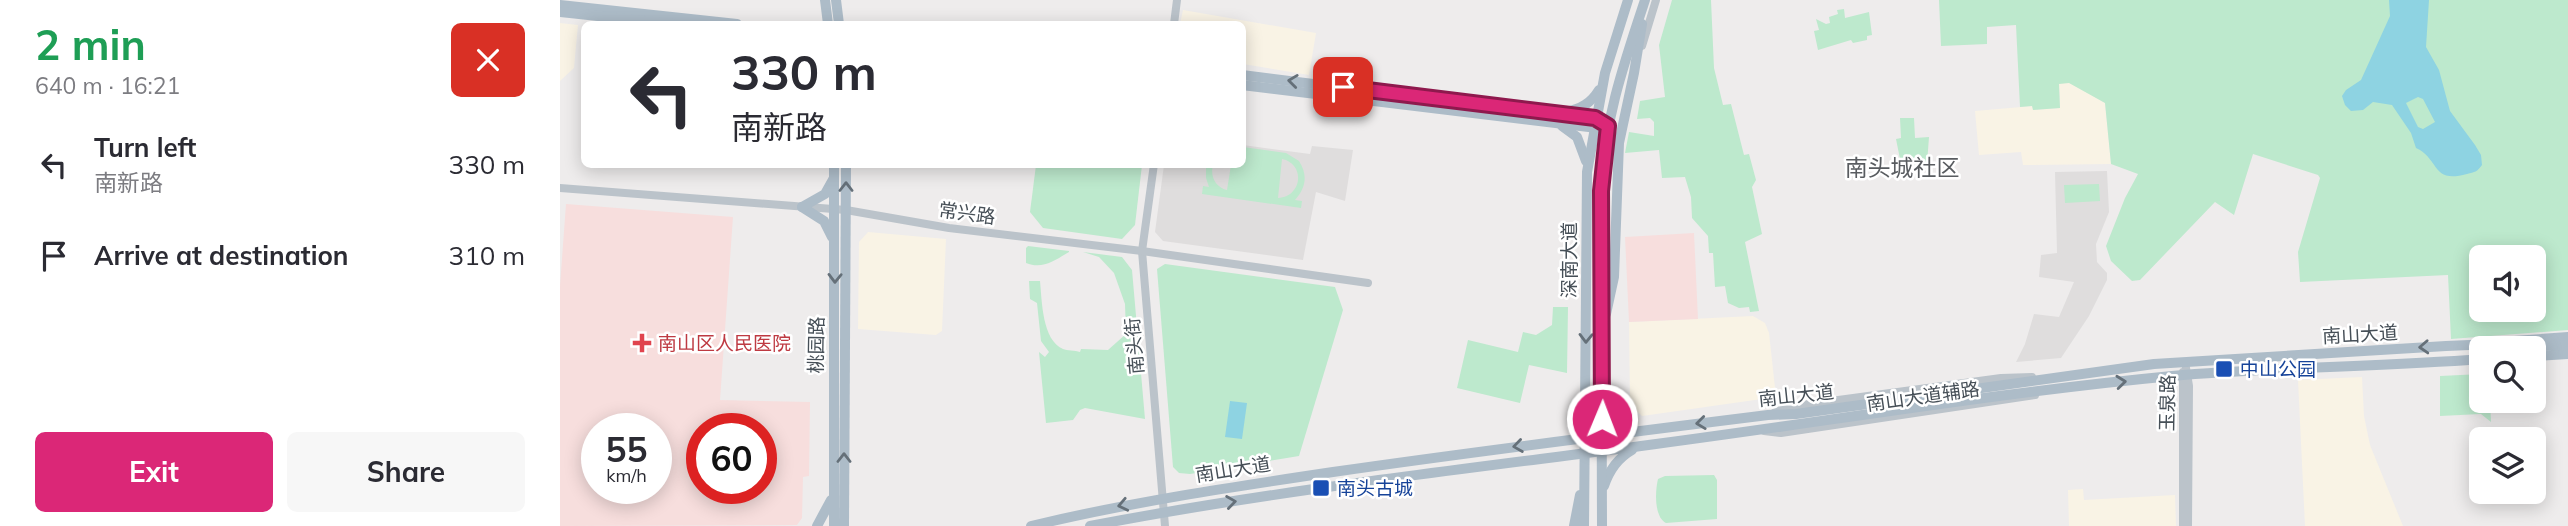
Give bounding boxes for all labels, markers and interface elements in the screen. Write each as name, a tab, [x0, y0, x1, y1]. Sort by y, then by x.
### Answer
text: 2 min	[35, 18, 146, 71]
button: close	[451, 23, 525, 97]
text: 330 m	[731, 41, 877, 102]
icon: left	[616, 49, 707, 140]
pin	[1313, 57, 1373, 117]
icon: arrive	[1324, 68, 1362, 106]
text: 640 m · 16:21	[35, 71, 180, 100]
one-way arrow	[1288, 73, 1299, 88]
text: 南新路	[731, 107, 827, 147]
text: Turn left	[94, 131, 196, 164]
icon: left	[35, 146, 73, 184]
text: 330 m	[449, 148, 525, 181]
district label: 南头城社区	[1845, 153, 1960, 182]
text: 南新路	[94, 168, 163, 197]
one-way arrow	[838, 182, 854, 192]
street label: 常兴路	[937, 197, 997, 229]
street label: 深南大道	[1557, 222, 1581, 298]
icon: arrive	[35, 237, 73, 275]
text: Arrive at destination	[94, 239, 349, 272]
text: 310 m	[449, 239, 525, 272]
map controls	[2469, 245, 2546, 504]
button: sound	[2469, 245, 2546, 322]
one-way arrow	[827, 272, 842, 283]
street label: 桃园路	[804, 316, 828, 374]
street label: 南头街	[1120, 317, 1148, 375]
street label: 南山大道	[2321, 320, 2399, 348]
place label: 南山区人民医院	[658, 331, 791, 355]
marker: 南山区人民医院	[632, 333, 652, 353]
one-way arrow	[1578, 334, 1594, 344]
button: search	[2469, 336, 2546, 413]
one-way arrow	[2419, 339, 2430, 354]
place label: 中山公园	[2240, 357, 2316, 381]
marker: 中山公园	[2214, 359, 2234, 379]
one-way arrow	[2115, 374, 2127, 389]
street label: 玉泉路	[2155, 374, 2179, 432]
street label: 南山大道辅路	[1865, 376, 1981, 416]
street label: 南山大道	[1757, 379, 1835, 411]
position arrow	[1565, 382, 1639, 456]
speed limit sign: 60	[686, 413, 777, 504]
one-way arrow	[1696, 416, 1707, 431]
text: 55	[605, 427, 648, 471]
button: layers	[2469, 427, 2546, 504]
button: Exit	[35, 432, 273, 512]
button: Share	[287, 432, 525, 512]
one-way arrow	[1512, 438, 1523, 453]
street label: 南山大道	[1194, 451, 1272, 487]
one-way arrow	[836, 452, 852, 463]
text: km/h	[606, 464, 647, 487]
place label: 南头古城	[1337, 476, 1413, 500]
marker: 南头古城	[1311, 478, 1331, 498]
one-way arrow	[1226, 495, 1237, 510]
one-way arrow	[1117, 497, 1129, 512]

